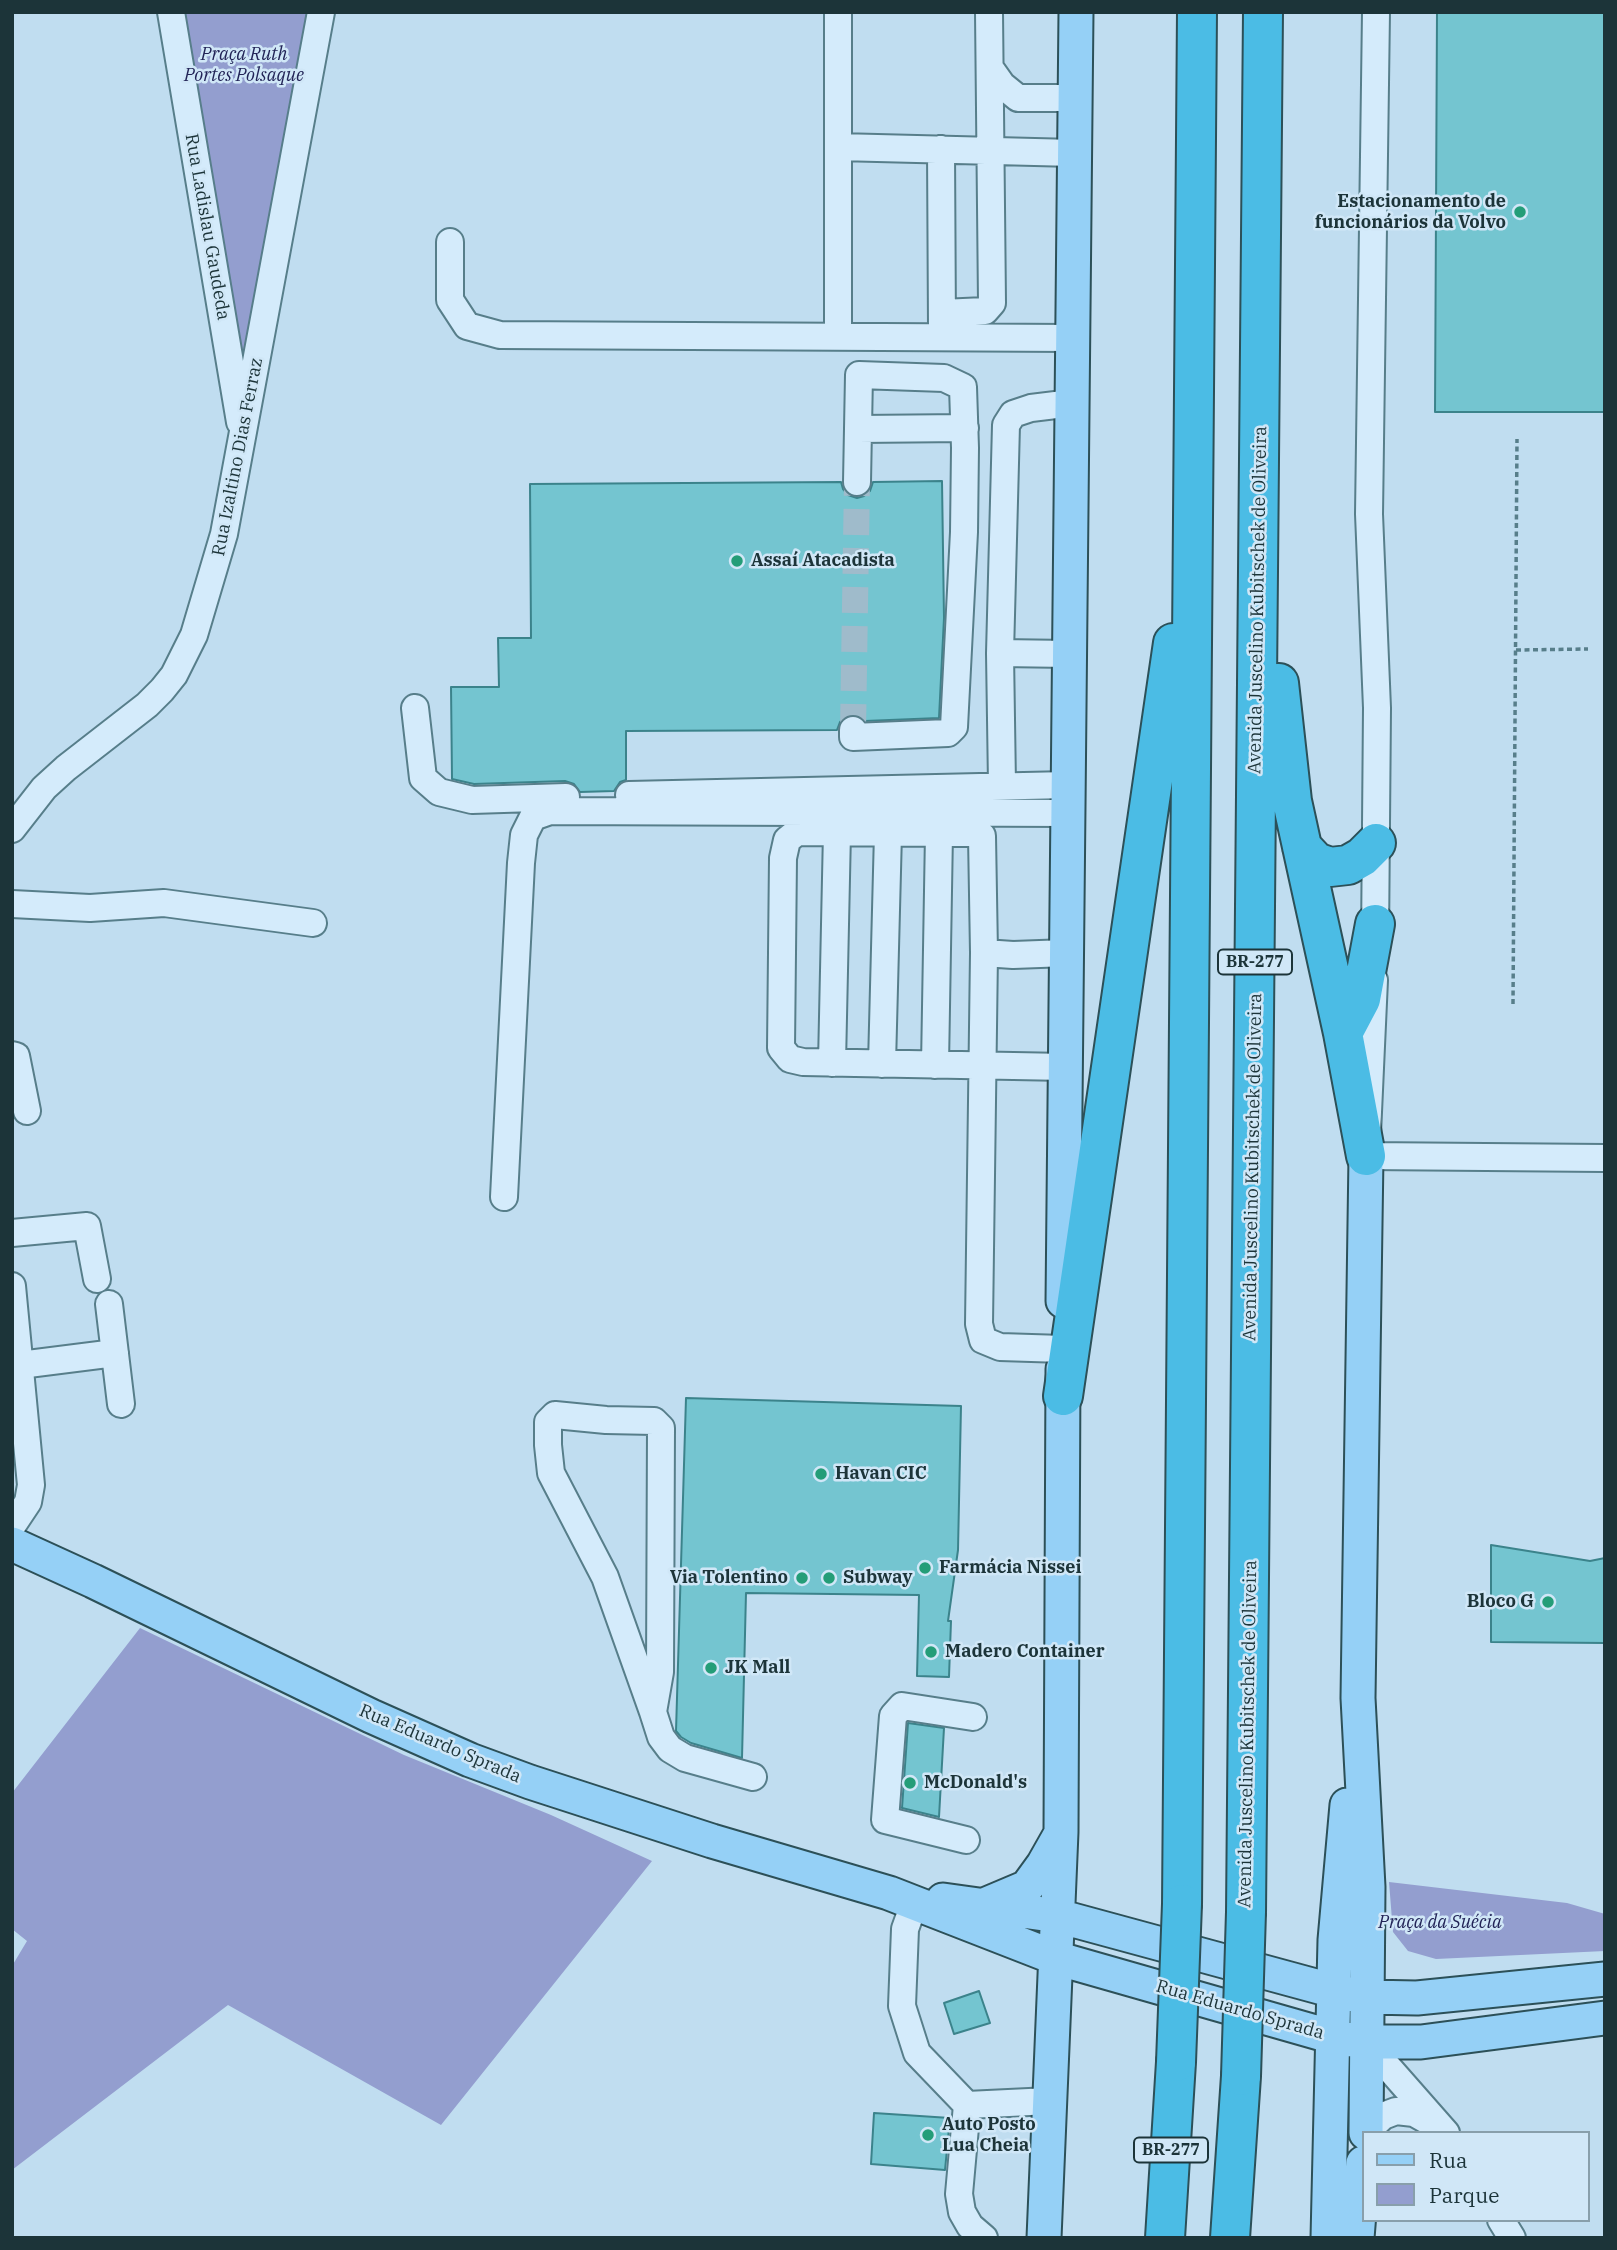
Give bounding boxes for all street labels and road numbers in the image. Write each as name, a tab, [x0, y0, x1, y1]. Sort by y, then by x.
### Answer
street label: Rua Ladislau Gaudeda	[180, 132, 234, 322]
street label: Rua Izaltino Dias Ferraz	[208, 356, 268, 558]
street label: Avenida Juscelino Kubitschek de Oliveira	[1244, 426, 1272, 774]
road number: BR-277	[1218, 950, 1292, 974]
street label: Avenida Juscelino Kubitschek de Oliveira	[1239, 993, 1267, 1341]
street label: Avenida Juscelino Kubitschek de Oliveira	[1234, 1560, 1262, 1908]
street label: Rua Eduardo Sprada	[356, 1700, 524, 1788]
street label: Rua Eduardo Sprada	[1154, 1976, 1326, 2044]
road number: BR-277	[1134, 2138, 1208, 2162]

